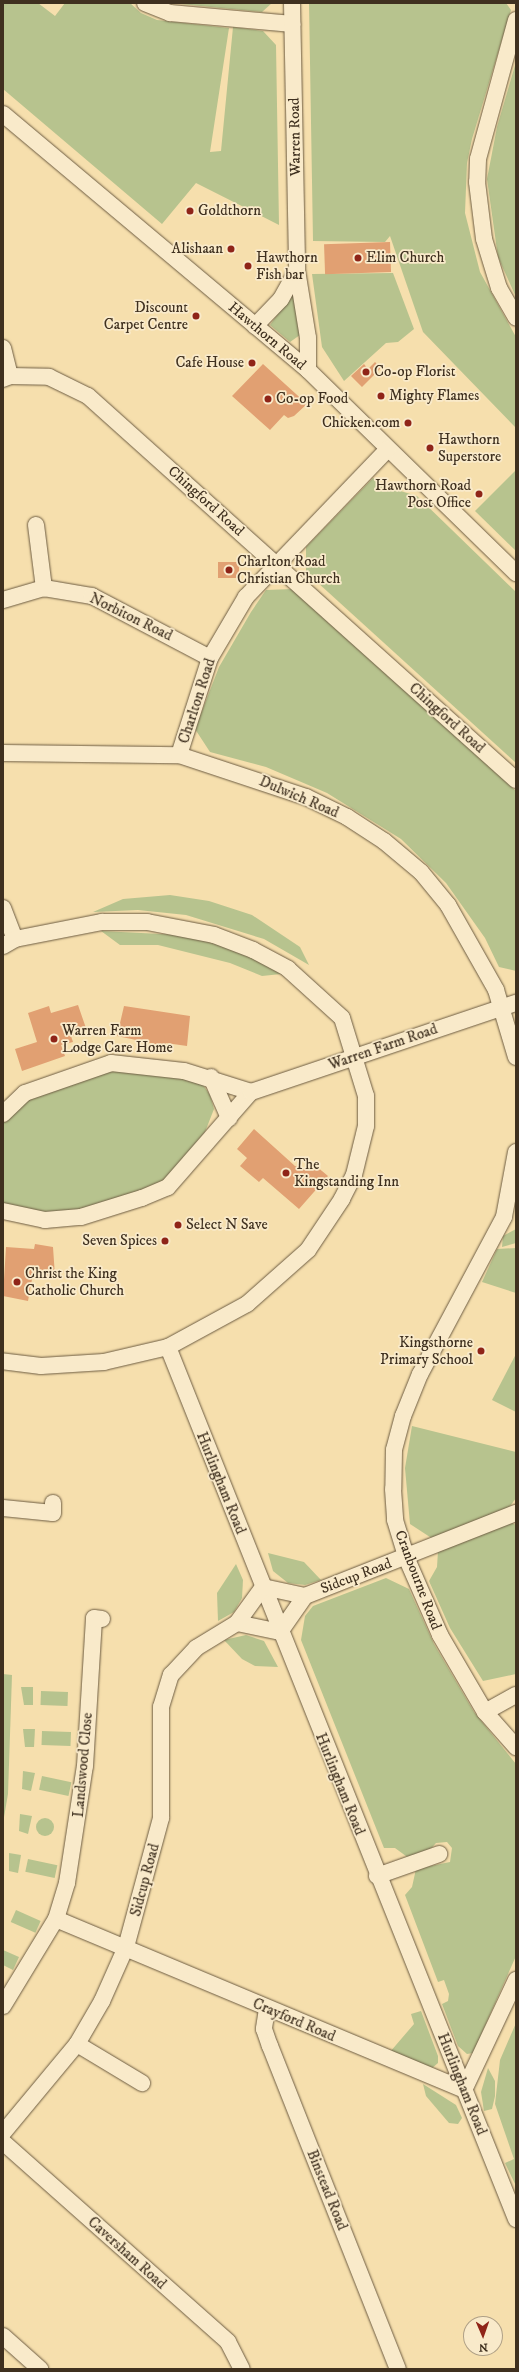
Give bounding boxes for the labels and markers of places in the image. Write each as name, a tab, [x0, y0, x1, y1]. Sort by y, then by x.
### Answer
place label: Goldthorn	[198, 202, 261, 220]
marker: Goldthorn	[185, 206, 195, 216]
place label: Alishaan	[172, 240, 223, 258]
marker: Alishaan	[226, 244, 236, 254]
place label: Hawthorn Fish bar	[256, 248, 318, 283]
place label: Elim Church	[366, 249, 444, 267]
marker: Elim Church	[353, 253, 363, 263]
marker: Hawthorn Fish bar	[243, 261, 253, 271]
place label: Discount Carpet Centre	[104, 298, 188, 333]
marker: Discount Carpet Centre	[191, 311, 201, 321]
place label: Cafe House	[175, 354, 244, 372]
marker: Cafe House	[247, 358, 257, 368]
place label: Co-op Florist	[374, 363, 456, 381]
marker: Co-op Florist	[361, 367, 371, 377]
place label: Mighty Flames	[389, 387, 479, 405]
place label: Co-op Food	[276, 390, 348, 408]
marker: Mighty Flames	[376, 391, 386, 401]
marker: Co-op Food	[263, 394, 273, 404]
place label: Chicken.com	[322, 414, 400, 432]
marker: Chicken.com	[403, 418, 413, 428]
place label: Hawthorn Superstore	[438, 430, 501, 465]
marker: Hawthorn Superstore	[425, 443, 435, 453]
place label: Hawthorn Road Post Office	[375, 476, 471, 511]
marker: Hawthorn Road Post Office	[474, 489, 484, 499]
place label: Charlton Road Christian Church	[237, 552, 340, 587]
marker: Charlton Road Christian Church	[224, 565, 234, 575]
place label: Warren Farm Lodge Care Home	[62, 1021, 173, 1056]
marker: Warren Farm Lodge Care Home	[49, 1034, 59, 1044]
place label: The Kingstanding Inn	[294, 1155, 399, 1190]
marker: The Kingstanding Inn	[281, 1168, 291, 1178]
place label: Select N Save	[186, 1216, 268, 1234]
marker: Select N Save	[173, 1220, 183, 1230]
place label: Seven Spices	[82, 1232, 157, 1250]
marker: Seven Spices	[160, 1236, 170, 1246]
place label: Christ the King Catholic Church	[25, 1264, 124, 1299]
marker: Christ the King Catholic Church	[12, 1277, 22, 1287]
place label: Kingsthorne Primary School	[380, 1333, 473, 1368]
marker: Kingsthorne Primary School	[476, 1346, 486, 1356]

